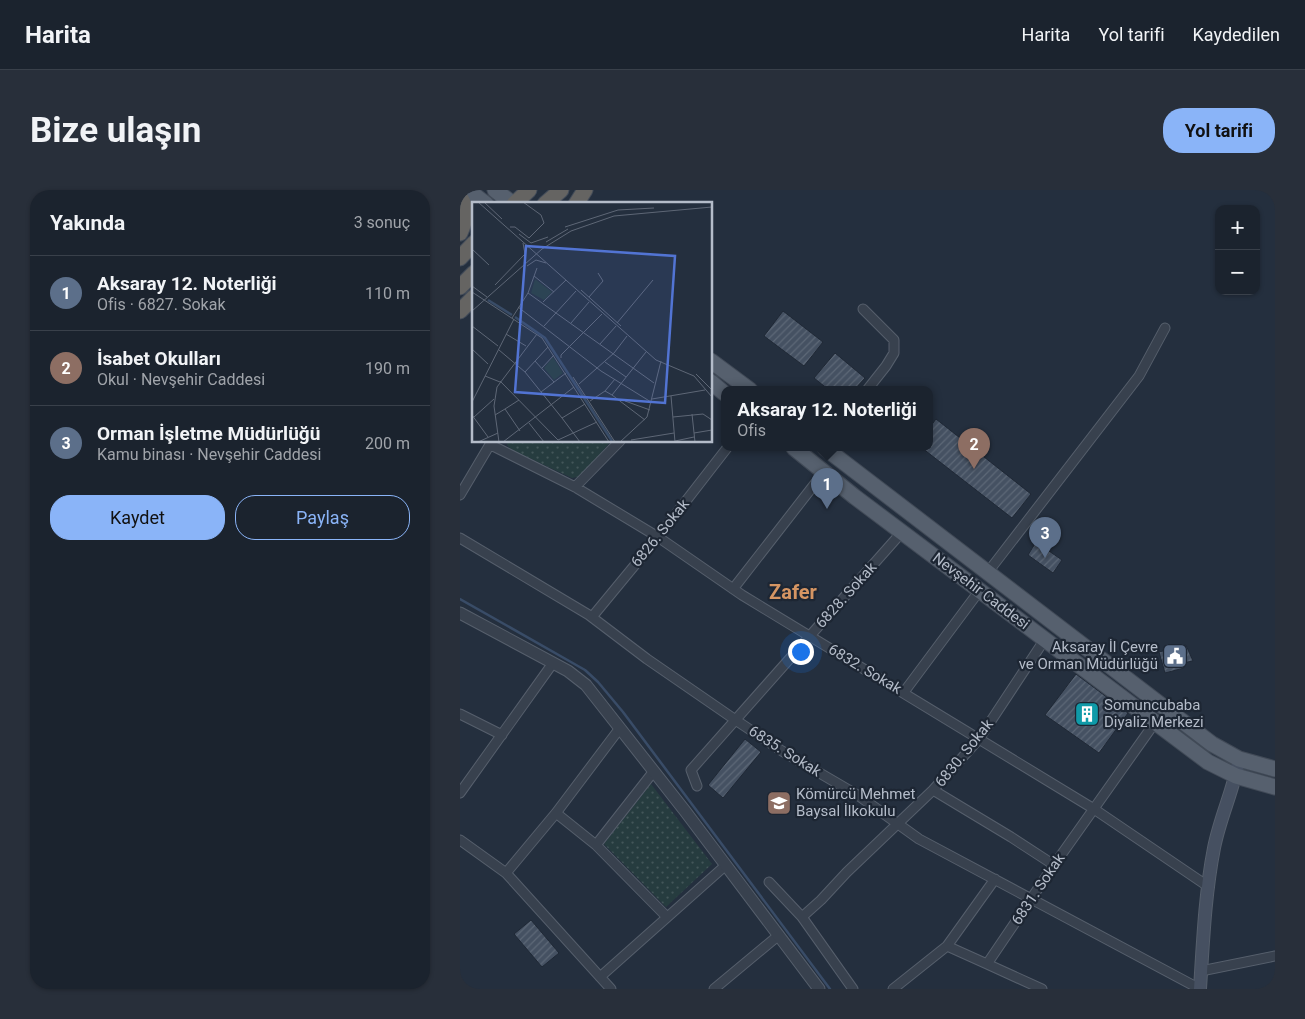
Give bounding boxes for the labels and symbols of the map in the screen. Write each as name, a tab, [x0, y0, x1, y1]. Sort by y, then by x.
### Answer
inset map	[472, 202, 712, 442]
pin: 2	[958, 428, 990, 469]
pin: 1	[811, 468, 843, 509]
street label: 6826. Sokak	[627, 495, 693, 571]
pin: 3	[1029, 517, 1061, 558]
street label: Nevşehir Caddesi	[929, 549, 1033, 633]
street label: 6828. Sokak	[812, 558, 880, 632]
district label: Zafer	[769, 580, 818, 604]
place label: Aksaray İl Çevre ve Orman Müdürlüğü	[1019, 638, 1158, 673]
your location	[788, 639, 814, 665]
street label: 6832. Sokak	[825, 640, 905, 698]
public building icon: Aksaray İl Çevre ve Orman Müdürlüğü	[1162, 643, 1188, 669]
place label: Somuncubaba Diyaliz Merkezi	[1104, 696, 1204, 731]
building icon: Somuncubaba Diyaliz Merkezi	[1074, 701, 1100, 727]
street label: 6830. Sokak	[931, 715, 997, 791]
street label: 6835. Sokak	[745, 722, 825, 781]
place label: Kömürcü Mehmet Baysal İlkokulu	[796, 785, 915, 820]
school or university icon: Kömürcü Mehmet Baysal İlkokulu	[766, 790, 792, 816]
street label: 6831. Sokak	[1008, 850, 1069, 928]

